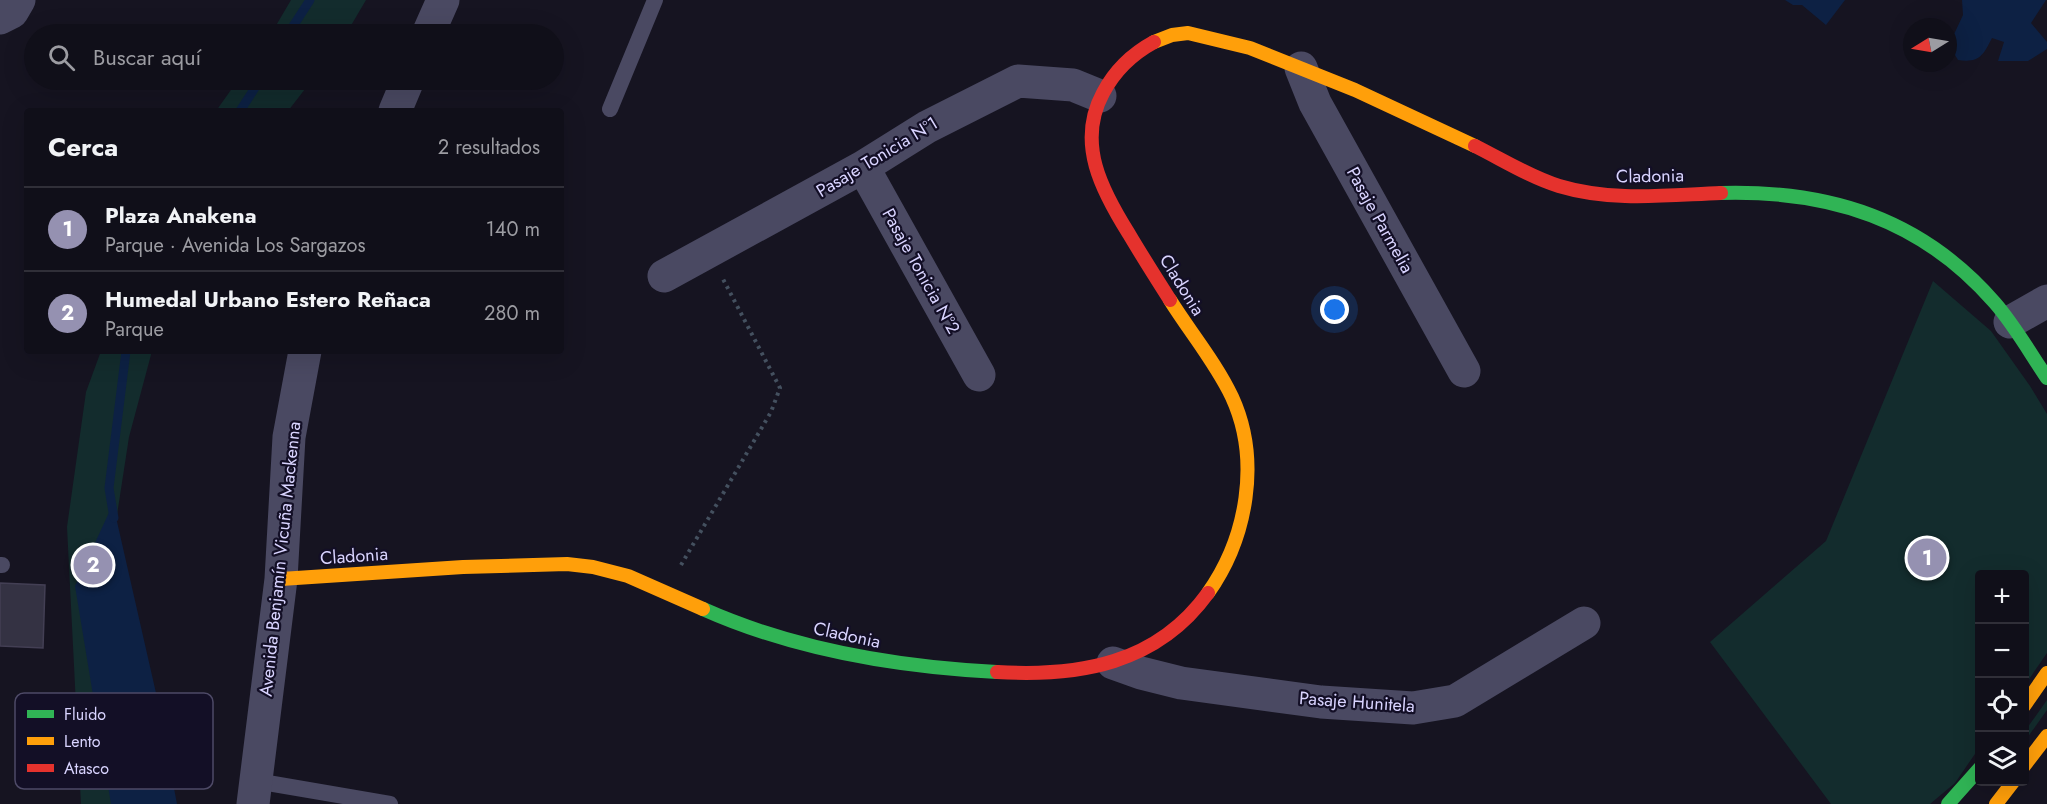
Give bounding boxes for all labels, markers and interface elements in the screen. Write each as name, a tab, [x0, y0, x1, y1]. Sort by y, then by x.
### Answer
north arrow	[1903, 18, 1957, 72]
search box	[24, 24, 564, 90]
icon: search	[45, 41, 78, 74]
text: Buscar aquí	[93, 41, 201, 73]
street label: Pasaje Tonicia Nº1	[811, 110, 943, 204]
text: Cerca	[48, 128, 118, 166]
text: 2 resultados	[438, 133, 540, 162]
street label: Pasaje Parmelia	[1340, 162, 1420, 278]
street label: Cladonia	[1616, 162, 1684, 190]
text: Plaza Anakena	[105, 199, 257, 231]
street label: Pasaje Tonicia Nº2	[876, 203, 966, 339]
text: 1	[62, 215, 73, 244]
text: 140 m	[486, 215, 540, 244]
text: Parque · Avenida Los Sargazos	[105, 231, 365, 260]
street label: Cladonia	[1153, 249, 1211, 321]
text: Humedal Urbano Estero Reñaca	[105, 283, 431, 315]
your location	[1320, 295, 1349, 324]
text: 2	[61, 299, 74, 328]
text: 280 m	[484, 299, 540, 328]
text: Parque	[105, 315, 164, 344]
street label: Avenida Benjamín Vicuña Mackenna	[253, 420, 307, 698]
pin: 1	[1908, 536, 1946, 580]
street label: Cladonia	[319, 541, 389, 571]
pin: 2	[74, 542, 112, 588]
map controls	[1975, 570, 2029, 786]
button: +	[1975, 570, 2029, 624]
street label: Cladonia	[811, 615, 883, 655]
button: −	[1975, 624, 2029, 678]
button: locate	[1975, 678, 2029, 732]
street label: Pasaje Hunitela	[1298, 685, 1416, 719]
legend	[15, 693, 213, 789]
text: Fluido	[64, 703, 106, 726]
text: Lento	[64, 730, 101, 753]
button: layers	[1975, 732, 2029, 786]
text: Atasco	[64, 757, 109, 780]

